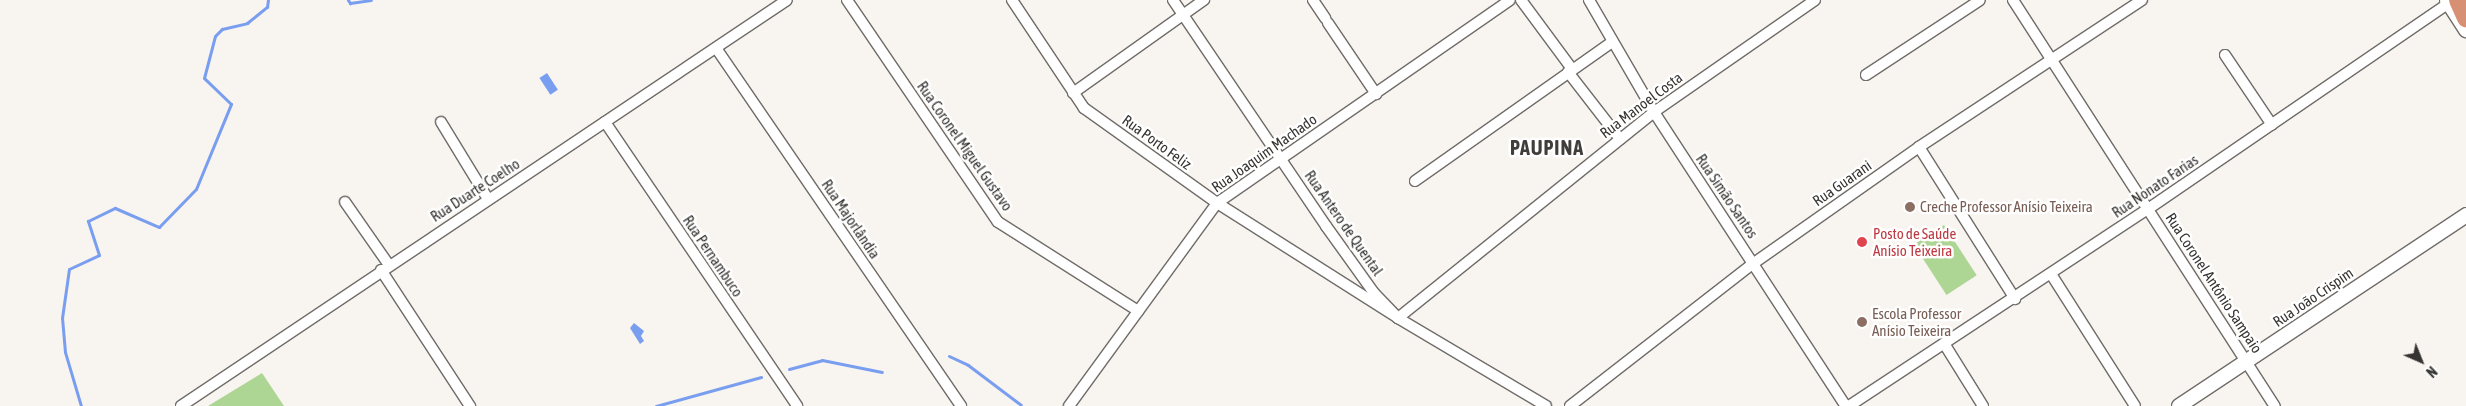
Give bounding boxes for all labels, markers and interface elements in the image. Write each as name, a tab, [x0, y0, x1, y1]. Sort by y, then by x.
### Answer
street label: Rua Manoel Costa	[1596, 68, 1686, 142]
street label: Rua Coronel Miguel Gustavo	[913, 78, 1017, 214]
street label: Rua Joaquim Machado	[1208, 110, 1320, 196]
street label: Rua Porto Feliz	[1119, 111, 1195, 173]
district label: PAUPINA	[1509, 135, 1585, 159]
street label: Rua Simão Santos	[1692, 151, 1762, 241]
street label: Rua Nonato Farias	[2108, 151, 2202, 221]
street label: Rua Duarte Coelho	[427, 155, 523, 225]
street label: Rua Guarani	[1809, 156, 1875, 210]
street label: Rua Antero de Quental	[1301, 167, 1387, 279]
street label: Rua Majorlândia	[818, 176, 884, 262]
place label: Creche Professor Anísio Teixeira	[1920, 198, 2093, 216]
marker: Creche Professor Anísio Teixeira	[1904, 201, 1916, 213]
street label: Rua Coronel Antônio Sampaio	[2162, 210, 2266, 356]
street label: Rua Pernambuco	[679, 212, 747, 300]
place label: Posto de Saúde Anísio Teixeira	[1873, 224, 1956, 259]
marker: Posto de Saúde Anísio Teixeira	[1855, 235, 1869, 249]
street label: Rua João Crispim	[2269, 264, 2357, 330]
place label: Escola Professor Anísio Teixeira	[1872, 304, 1961, 339]
marker: Escola Professor Anísio Teixeira	[1856, 316, 1868, 328]
north arrow	[2396, 336, 2446, 386]
text: N	[2423, 363, 2440, 380]

